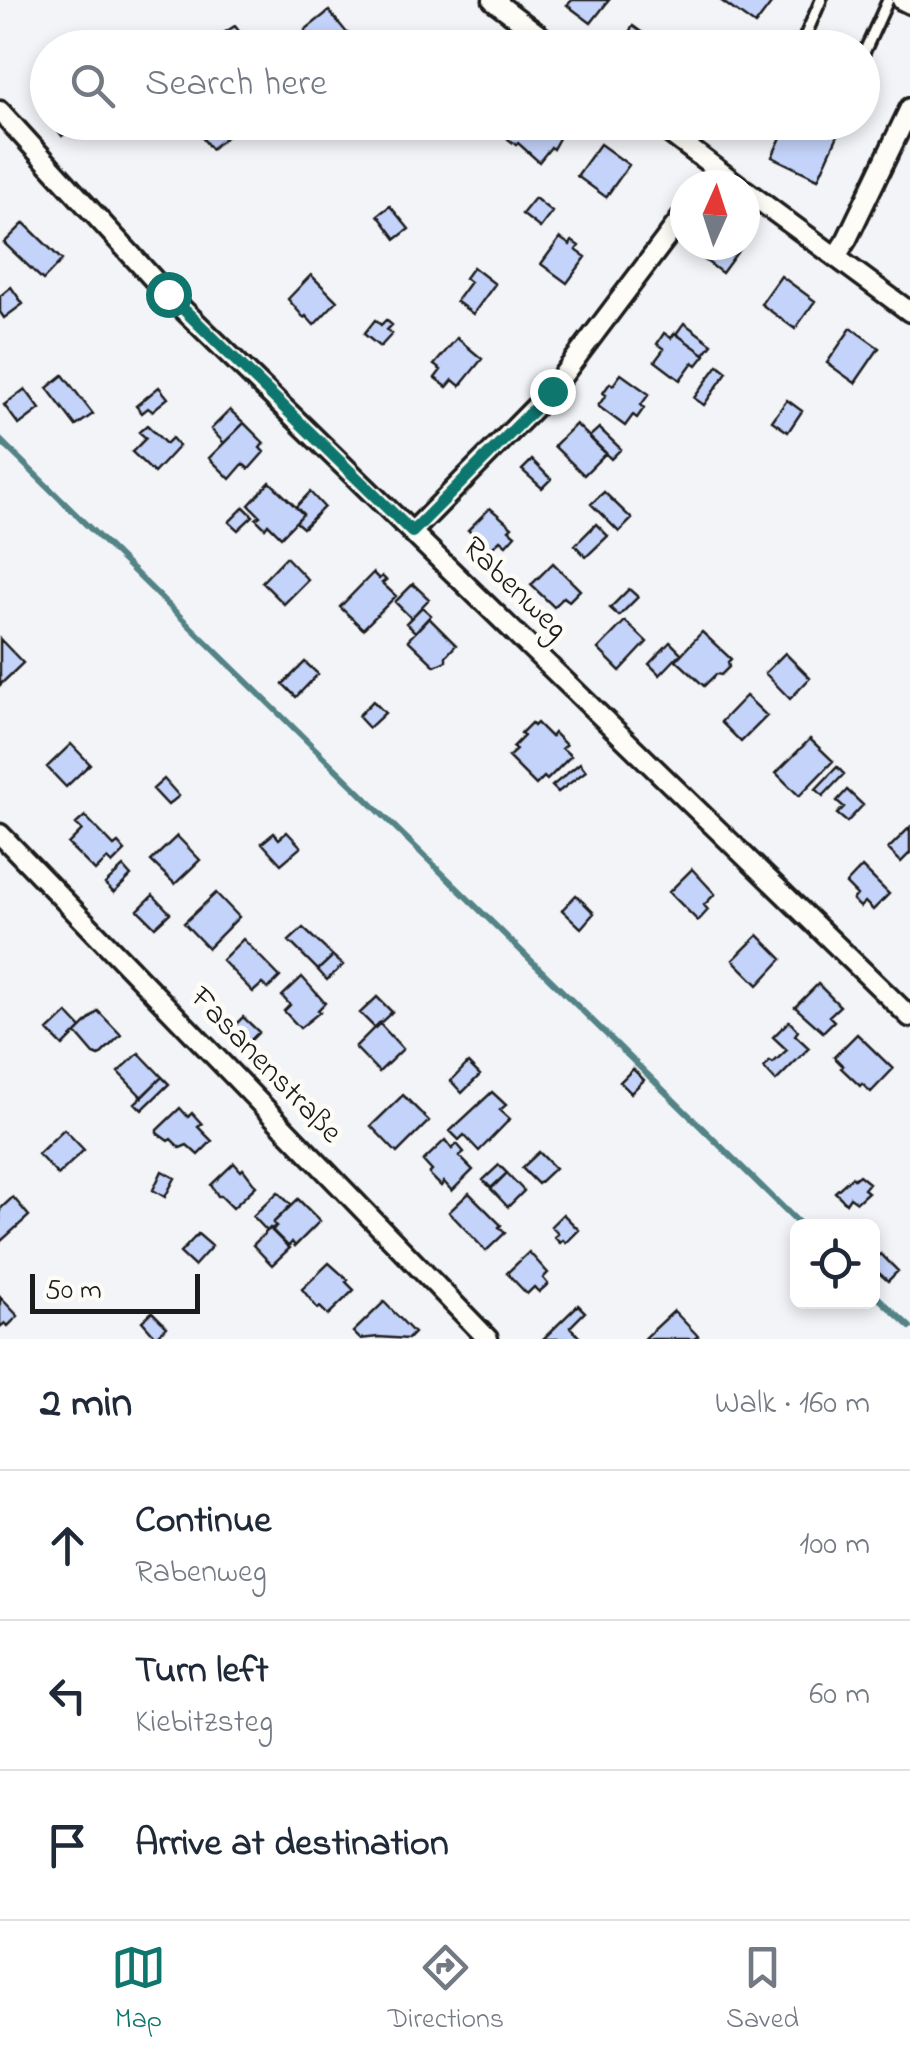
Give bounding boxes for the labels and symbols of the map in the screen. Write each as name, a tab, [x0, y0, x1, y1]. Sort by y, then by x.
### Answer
north arrow	[670, 170, 760, 260]
route start	[146, 272, 192, 318]
route end	[530, 369, 576, 415]
street label: Rabenweg	[450, 526, 578, 652]
street label: Fasanenstraße	[177, 976, 353, 1156]
scale bar	[30, 1269, 200, 1314]

